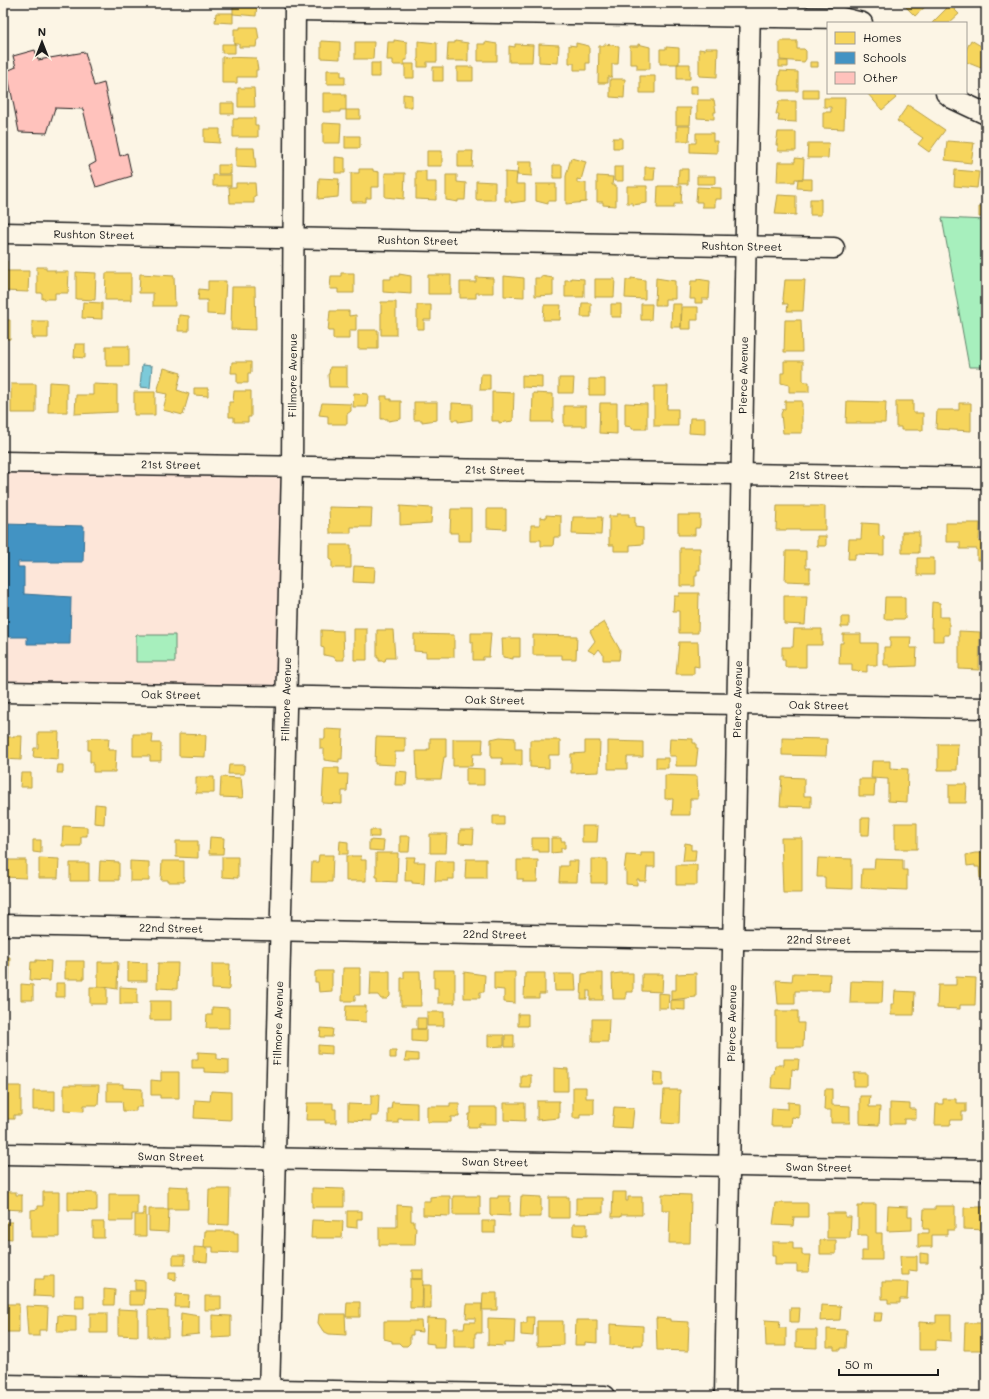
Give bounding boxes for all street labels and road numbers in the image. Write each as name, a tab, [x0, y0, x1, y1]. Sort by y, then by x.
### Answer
street label: Rushton Street	[53, 226, 135, 242]
street label: Rushton Street	[377, 232, 459, 248]
street label: Rushton Street	[701, 238, 783, 254]
street label: Fillmore Avenue	[284, 333, 300, 418]
street label: Pierce Avenue	[735, 336, 751, 414]
street label: 21st Street	[141, 456, 201, 472]
street label: 21st Street	[465, 462, 525, 477]
street label: 21st Street	[789, 467, 849, 483]
street label: Fillmore Avenue	[277, 657, 294, 742]
street label: Pierce Avenue	[729, 660, 745, 738]
street label: Oak Street	[141, 686, 201, 702]
street label: Oak Street	[465, 692, 525, 707]
street label: Oak Street	[789, 697, 849, 713]
street label: 22nd Street	[139, 920, 203, 936]
street label: 22nd Street	[463, 926, 527, 942]
street label: 22nd Street	[787, 931, 851, 947]
street label: Fillmore Avenue	[269, 981, 286, 1065]
street label: Pierce Avenue	[723, 984, 739, 1062]
street label: Swan Street	[138, 1148, 204, 1164]
street label: Swan Street	[462, 1153, 528, 1170]
street label: Swan Street	[786, 1159, 852, 1175]

